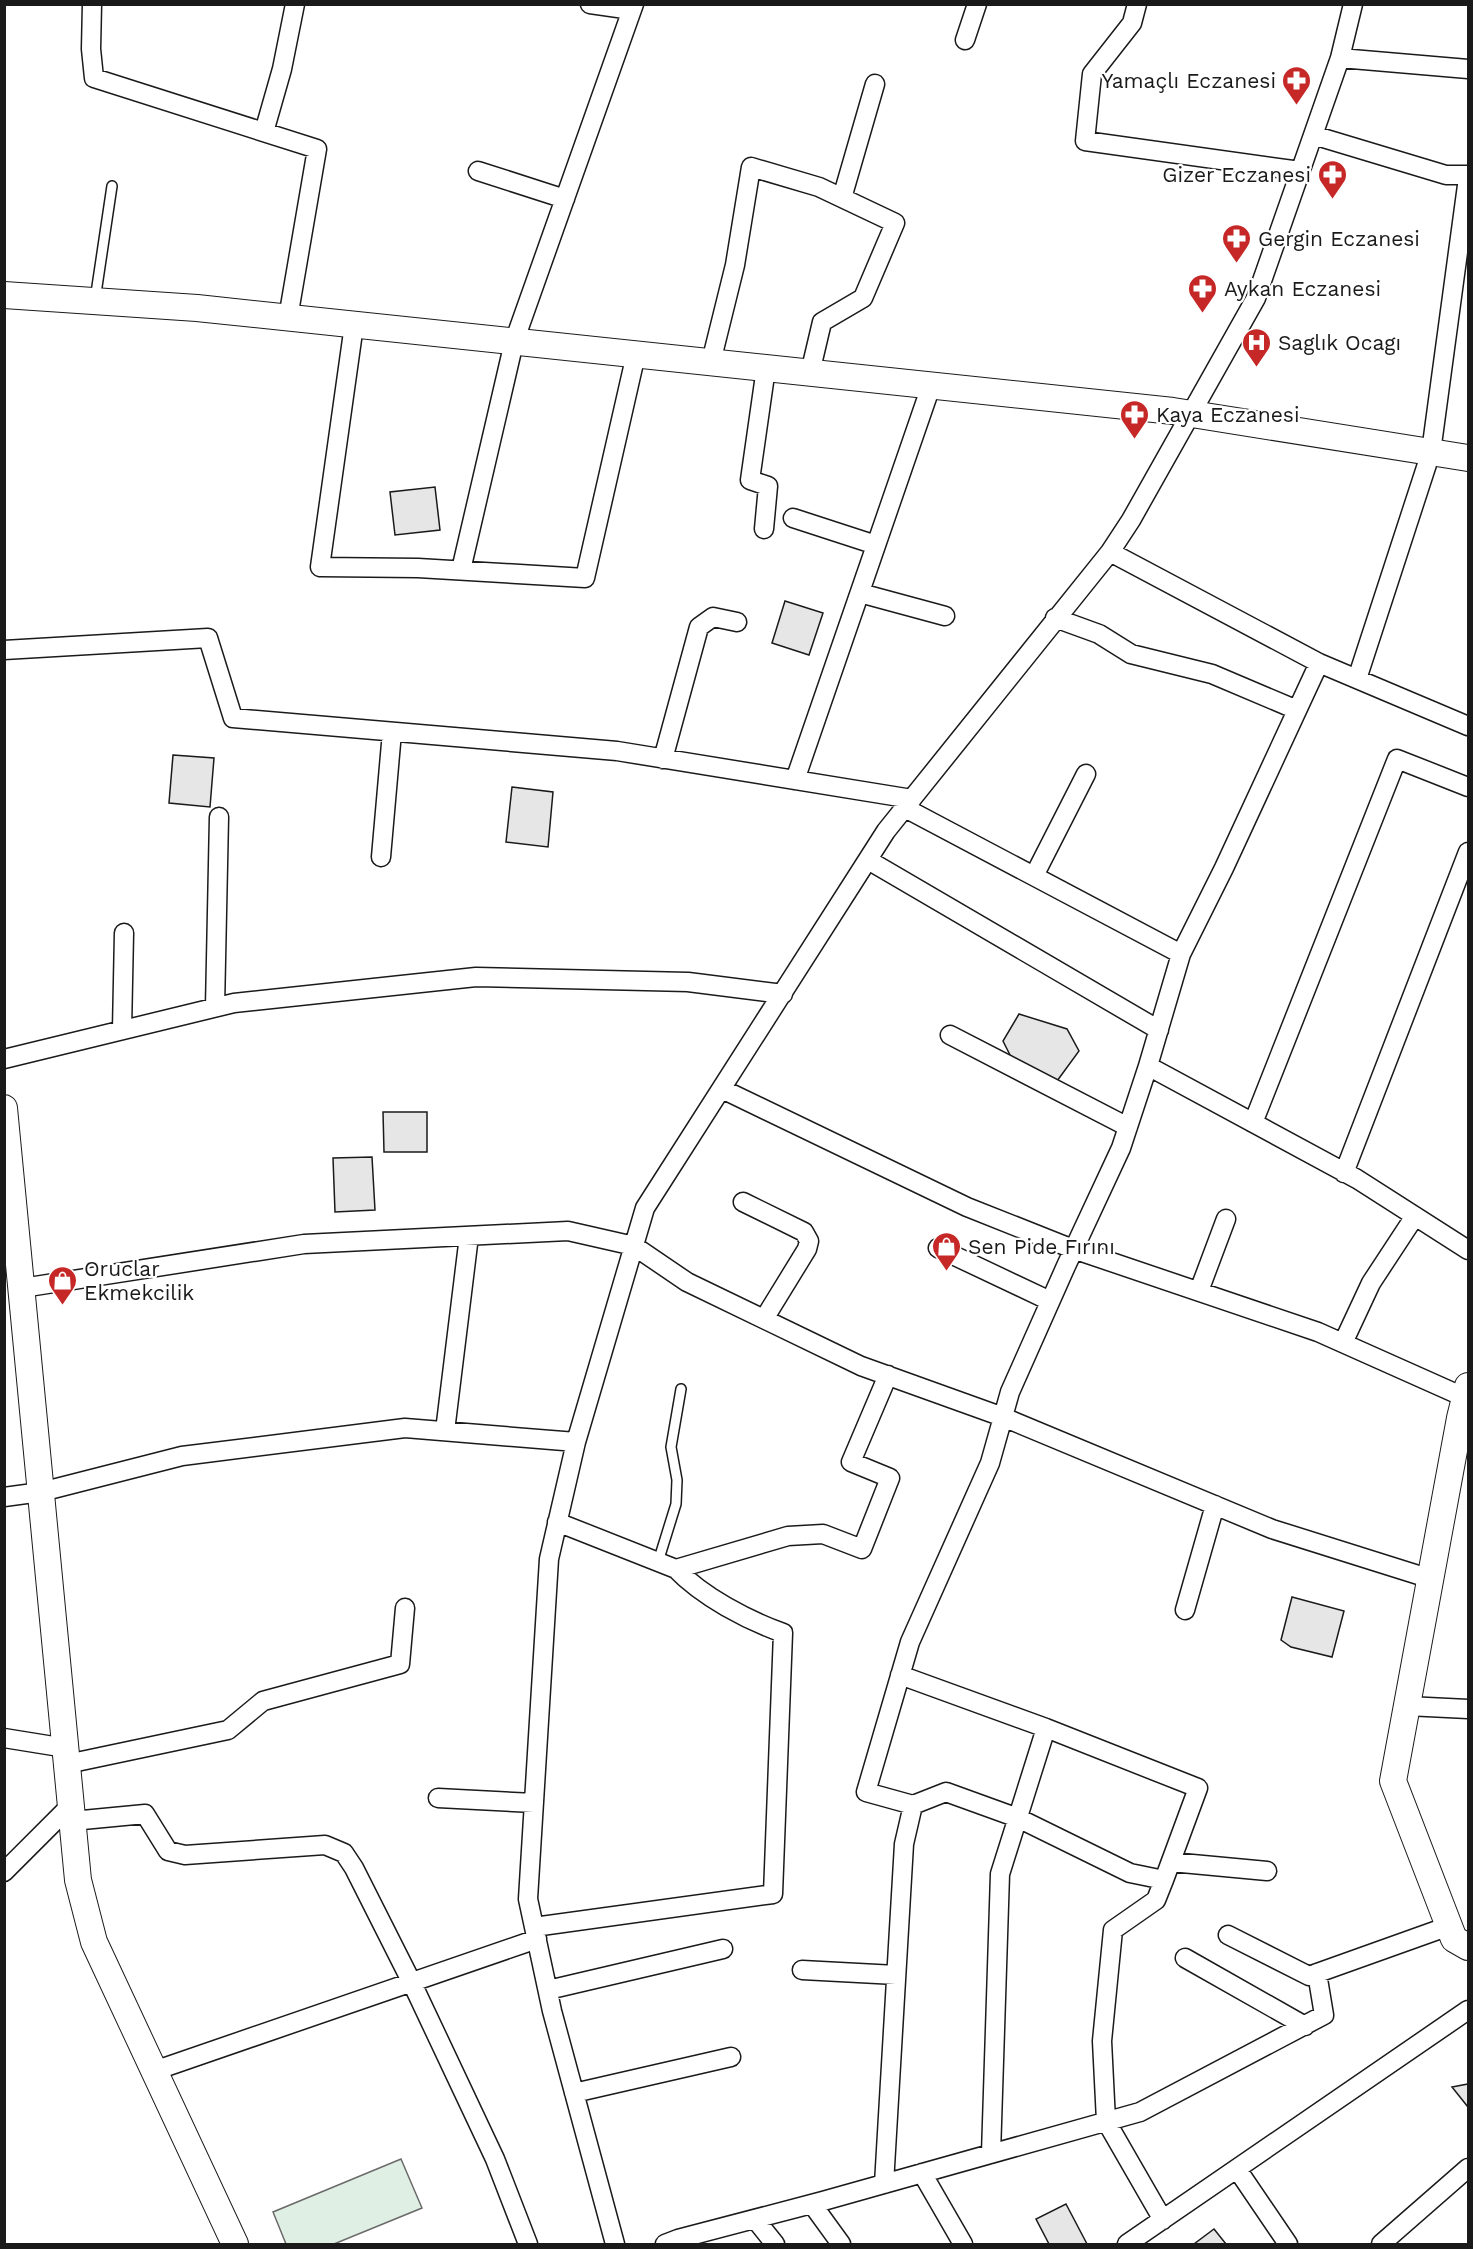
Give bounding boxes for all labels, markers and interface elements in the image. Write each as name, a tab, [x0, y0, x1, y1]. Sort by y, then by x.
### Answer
pharmacy icon: Yamaçlı Eczanesi	[1281, 64, 1313, 106]
place label: Yamaçlı Eczanesi	[1101, 68, 1276, 93]
pharmacy icon: Gizer Eczanesi	[1316, 158, 1348, 200]
place label: Gizer Eczanesi	[1162, 162, 1311, 187]
pharmacy icon: Gergin Eczanesi	[1221, 222, 1253, 264]
place label: Gergin Eczanesi	[1258, 226, 1420, 251]
pharmacy icon: Aykan Eczanesi	[1187, 272, 1219, 314]
place label: Aykan Eczanesi	[1224, 276, 1381, 301]
hospital icon: Saglık Ocagı	[1241, 326, 1273, 368]
place label: Saglık Ocagı	[1278, 330, 1401, 355]
pharmacy icon: Kaya Eczanesi	[1119, 398, 1151, 440]
place label: Kaya Eczanesi	[1156, 402, 1300, 427]
shop icon: Sen Pide Fırını	[931, 1230, 963, 1272]
place label: Sen Pide Fırını	[968, 1234, 1115, 1259]
place label: Oruclar Ekmekcilik	[84, 1256, 194, 1305]
shop icon: Oruclar Ekmekcilik	[47, 1264, 79, 1306]

